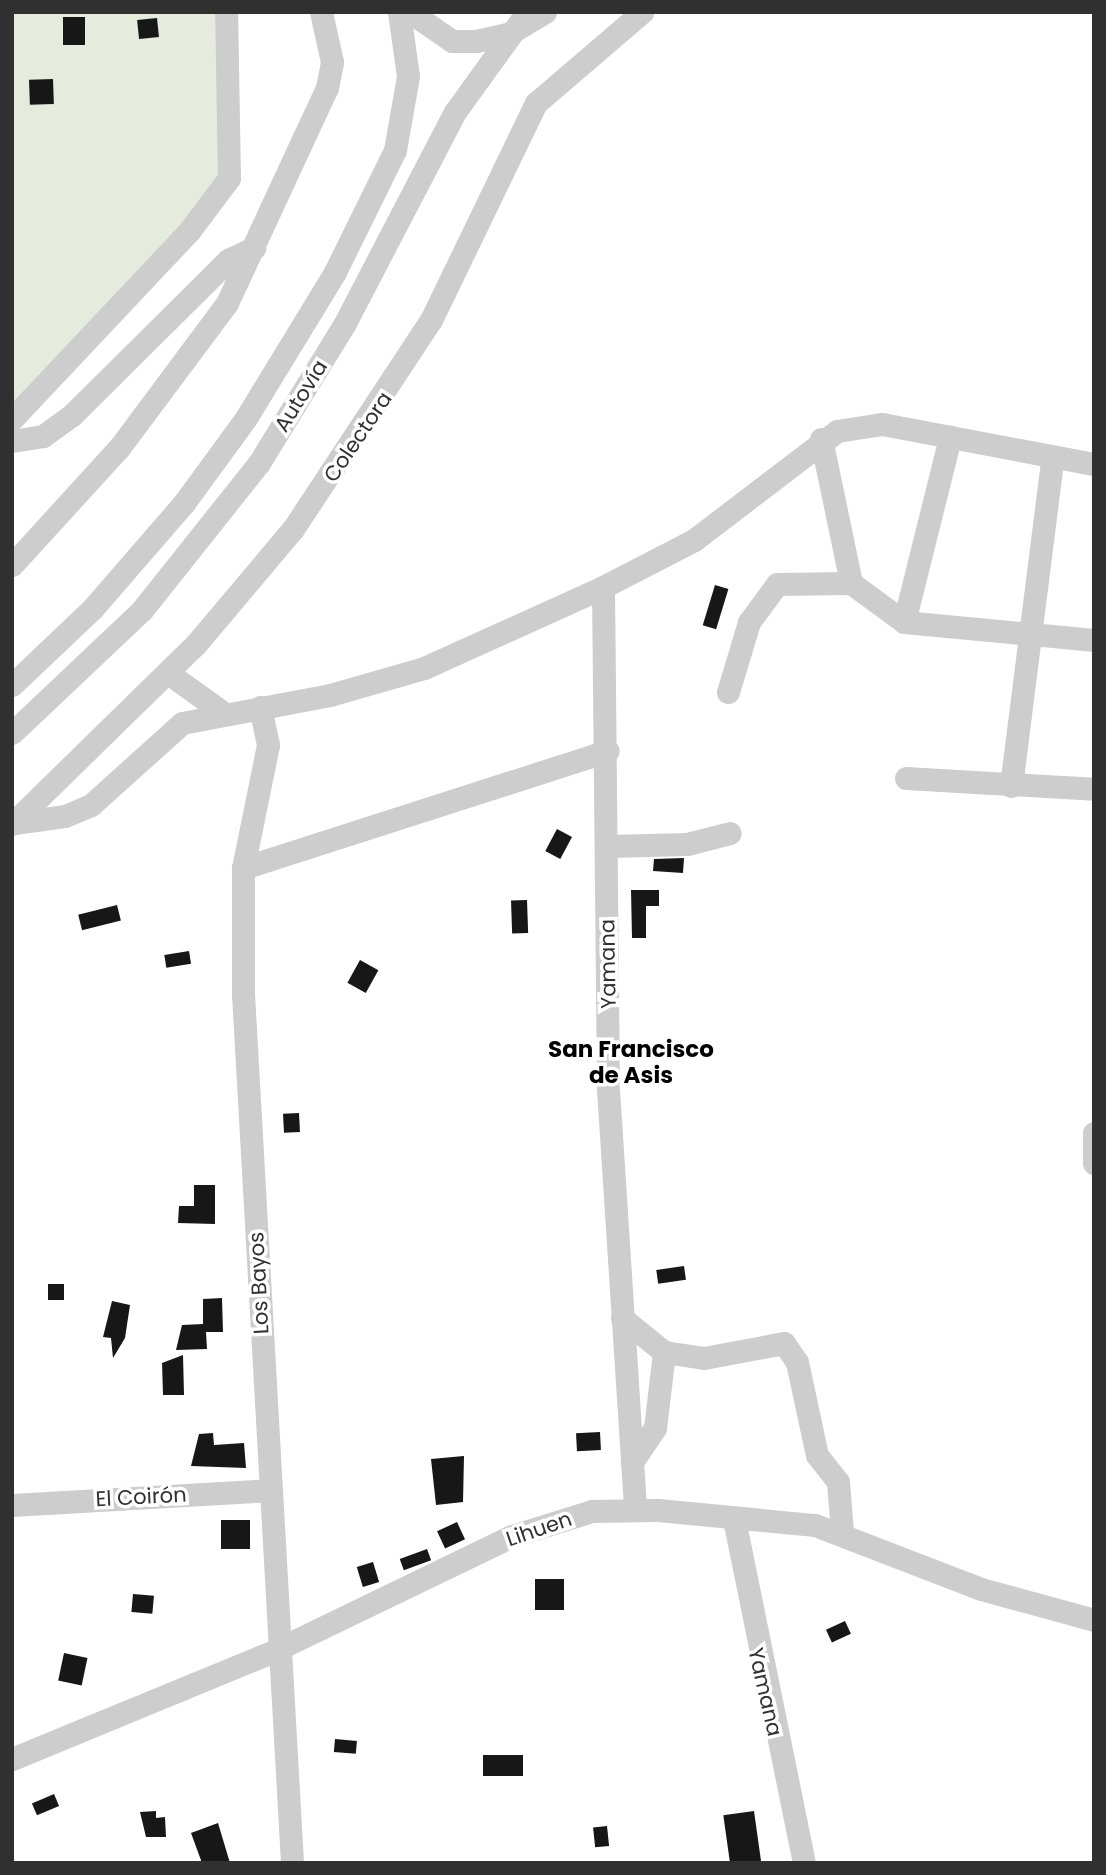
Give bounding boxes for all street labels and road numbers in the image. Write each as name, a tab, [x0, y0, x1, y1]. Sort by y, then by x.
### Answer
street label: Autovía	[269, 355, 333, 437]
street label: Colectora	[319, 387, 397, 487]
street label: Yamana	[595, 919, 621, 1009]
street label: Los Bayos	[244, 1231, 274, 1335]
street label: El Coirón	[95, 1482, 187, 1512]
street label: Lihuen	[503, 1506, 575, 1552]
street label: Yamana	[743, 1645, 787, 1739]

